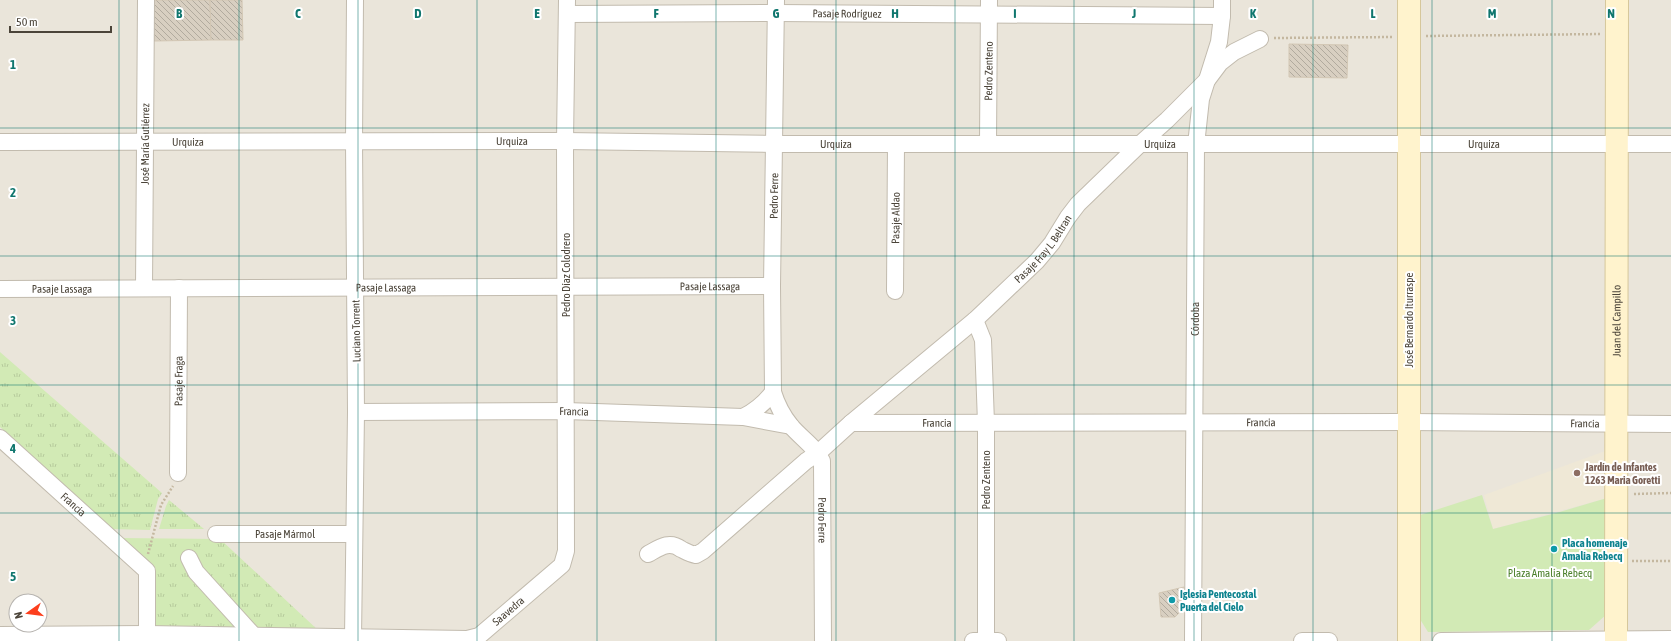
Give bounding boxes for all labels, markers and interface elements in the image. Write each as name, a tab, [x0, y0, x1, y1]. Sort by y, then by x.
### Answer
text: B	[176, 6, 183, 21]
text: C	[295, 6, 301, 21]
text: D	[414, 6, 422, 21]
text: E	[534, 6, 540, 21]
text: F	[653, 6, 659, 21]
text: G	[773, 6, 780, 21]
text: H	[891, 6, 899, 21]
text: I	[1013, 6, 1017, 21]
text: J	[1131, 6, 1136, 21]
text: K	[1250, 6, 1257, 21]
text: L	[1370, 6, 1376, 21]
text: M	[1488, 6, 1497, 21]
text: N	[1607, 6, 1615, 21]
street label: Pasaje Rodríguez	[812, 7, 882, 20]
scale bar	[10, 8, 111, 34]
text: 50 m	[16, 15, 38, 29]
street label: Pedro Zenteno	[982, 41, 995, 101]
text: 1	[10, 57, 16, 72]
street label: José María Gutiérrez	[139, 103, 151, 185]
street label: Urquiza	[496, 135, 528, 147]
street label: Urquiza	[172, 136, 204, 148]
street label: Urquiza	[820, 138, 852, 150]
street label: Urquiza	[1144, 138, 1176, 150]
street label: Urquiza	[1468, 138, 1500, 150]
street label: Pedro Ferre	[768, 173, 780, 219]
text: 2	[10, 185, 16, 200]
street label: Pasaje Aldao	[889, 192, 902, 244]
street label: Pasaje Fray L. Beltran	[1012, 213, 1074, 285]
street label: Pedro Díaz Colodrero	[560, 233, 572, 317]
street label: José Bernardo Iturraspe	[1403, 273, 1415, 367]
street label: Pasaje Lassaga	[680, 280, 740, 292]
street label: Pasaje Lassaga	[356, 281, 416, 294]
street label: Pasaje Lassaga	[32, 283, 92, 295]
street label: Juan del Campillo	[1610, 285, 1623, 357]
street label: Luciano Torrent	[349, 300, 363, 362]
street label: Córdoba	[1189, 302, 1201, 336]
text: 3	[10, 313, 16, 328]
street label: Pasaje Fraga	[172, 356, 185, 406]
street label: Francia	[559, 405, 589, 418]
street label: Francia	[1246, 416, 1276, 428]
street label: Francia	[922, 417, 952, 429]
street label: Francia	[1570, 417, 1600, 429]
text: 4	[9, 441, 16, 456]
street label: Pedro Zenteno	[980, 450, 992, 510]
place label: Jardín de Infantes 1263 Maria Goretti	[1584, 461, 1661, 486]
marker: Jardín de Infantes 1263 Maria Goretti	[1572, 468, 1582, 478]
street label: Francia	[58, 490, 88, 519]
street label: Pedro Ferre	[816, 497, 828, 543]
street label: Pasaje Mármol	[255, 528, 315, 540]
place label: Placa homenaje Amalia Rebecq	[1561, 537, 1628, 562]
marker: Placa homenaje Amalia Rebecq	[1549, 544, 1559, 554]
park label: Plaza Amalia Rebecq	[1508, 567, 1592, 579]
text: 5	[10, 569, 16, 584]
place label: Iglesia Pentecostal Puerta del Cielo	[1180, 588, 1257, 613]
north arrow	[8, 593, 48, 633]
street label: Saavedra	[490, 594, 527, 628]
marker: Iglesia Pentecostal Puerta del Cielo	[1167, 595, 1177, 605]
text: N	[12, 611, 25, 620]

